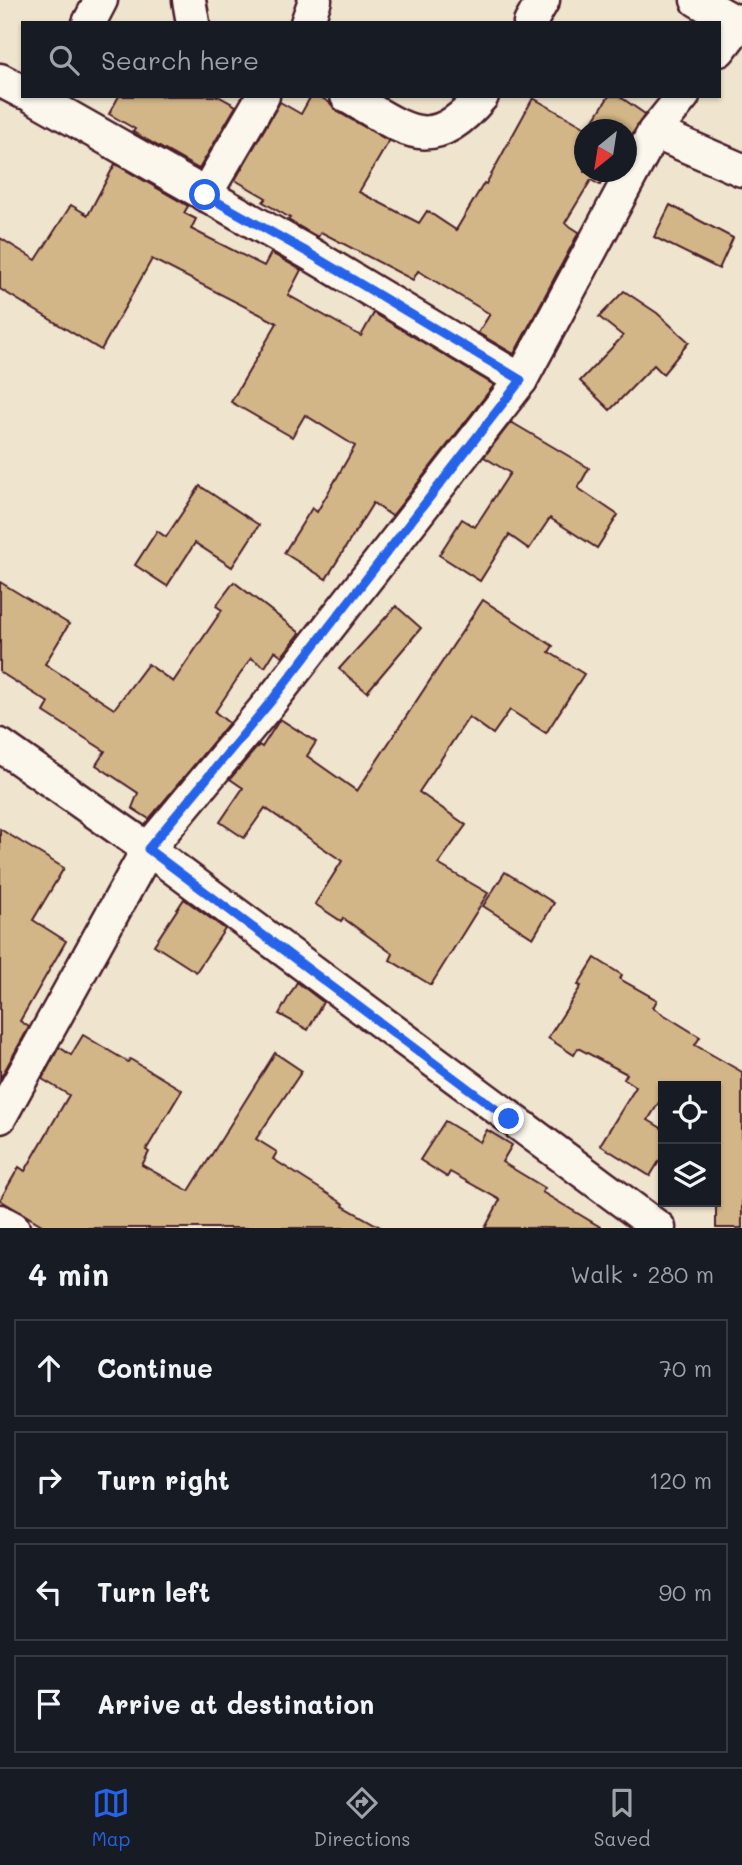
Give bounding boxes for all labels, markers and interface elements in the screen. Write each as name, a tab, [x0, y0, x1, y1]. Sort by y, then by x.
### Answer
search box	[21, 21, 721, 98]
icon: search	[45, 41, 83, 79]
text: Search here	[101, 43, 259, 77]
north arrow	[574, 119, 637, 182]
route start	[189, 179, 220, 210]
map controls	[658, 1081, 721, 1207]
button: locate	[658, 1081, 721, 1144]
route end	[493, 1103, 524, 1134]
button: layers	[658, 1144, 721, 1207]
text: 4 min	[28, 1254, 109, 1294]
text: Walk · 280 m	[570, 1259, 714, 1289]
icon: ahead	[30, 1349, 68, 1387]
text: Continue	[97, 1351, 213, 1385]
text: 70 m	[659, 1353, 712, 1383]
icon: right	[30, 1461, 68, 1499]
text: Turn right	[97, 1463, 230, 1497]
text: 120 m	[649, 1465, 712, 1495]
icon: left	[30, 1573, 68, 1611]
text: Turn left	[97, 1575, 210, 1609]
text: 90 m	[659, 1577, 712, 1607]
icon: arrive	[30, 1685, 68, 1723]
text: Arrive at destination	[97, 1687, 374, 1721]
tab: Map	[92, 1784, 130, 1851]
tab: Directions	[314, 1784, 410, 1851]
tab: Saved	[594, 1784, 650, 1851]

